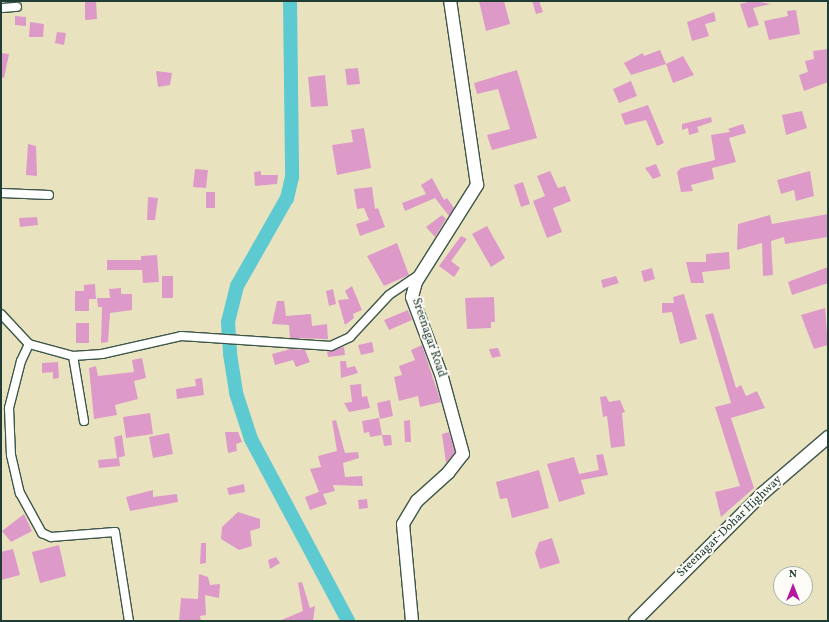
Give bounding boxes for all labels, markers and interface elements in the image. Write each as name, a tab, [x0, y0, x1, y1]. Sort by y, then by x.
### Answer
street label: Sreenagar Road	[408, 297, 448, 379]
street label: Sreenagar-Dohar Highway	[675, 473, 785, 581]
north arrow	[773, 566, 813, 606]
text: N	[789, 567, 797, 582]

